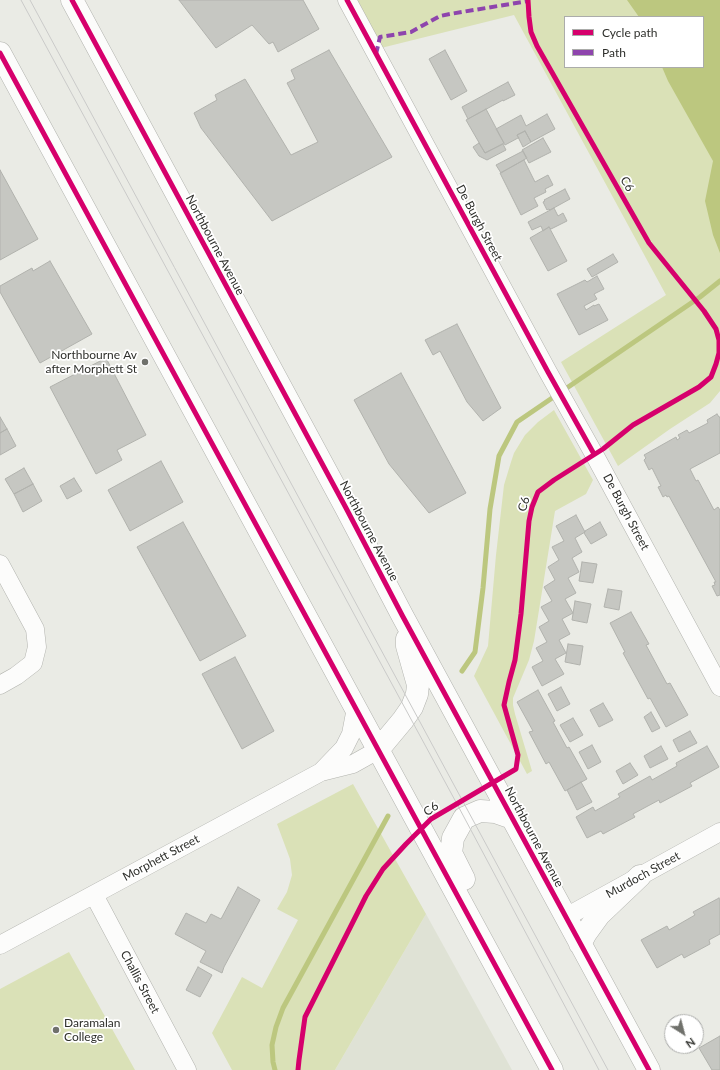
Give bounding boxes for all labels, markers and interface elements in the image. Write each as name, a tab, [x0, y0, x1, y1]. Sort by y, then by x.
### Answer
legend	[564, 16, 704, 68]
text: Cycle path	[602, 25, 657, 40]
text: Path	[602, 45, 626, 60]
street label: C6	[617, 174, 637, 194]
street label: De Burgh Street	[453, 182, 505, 264]
street label: Northbourne Avenue	[182, 192, 248, 298]
place label: Northbourne Av after Morphett St	[46, 348, 137, 376]
marker: Northbourne Av after Morphett St	[140, 357, 150, 367]
street label: De Burgh Street	[600, 471, 652, 553]
street label: Northbourne Avenue	[336, 478, 402, 584]
street label: C6	[515, 495, 533, 513]
street label: Northbourne Avenue	[501, 784, 567, 890]
street label: C6	[421, 799, 441, 819]
street label: Morphett Street	[120, 832, 202, 884]
street label: Murdoch Street	[603, 849, 683, 901]
street label: Challis Street	[117, 948, 163, 1016]
north arrow	[664, 1014, 704, 1054]
place label: Daramalan College	[64, 1016, 120, 1044]
marker: Daramalan College	[51, 1025, 61, 1035]
text: N	[684, 1036, 698, 1051]

